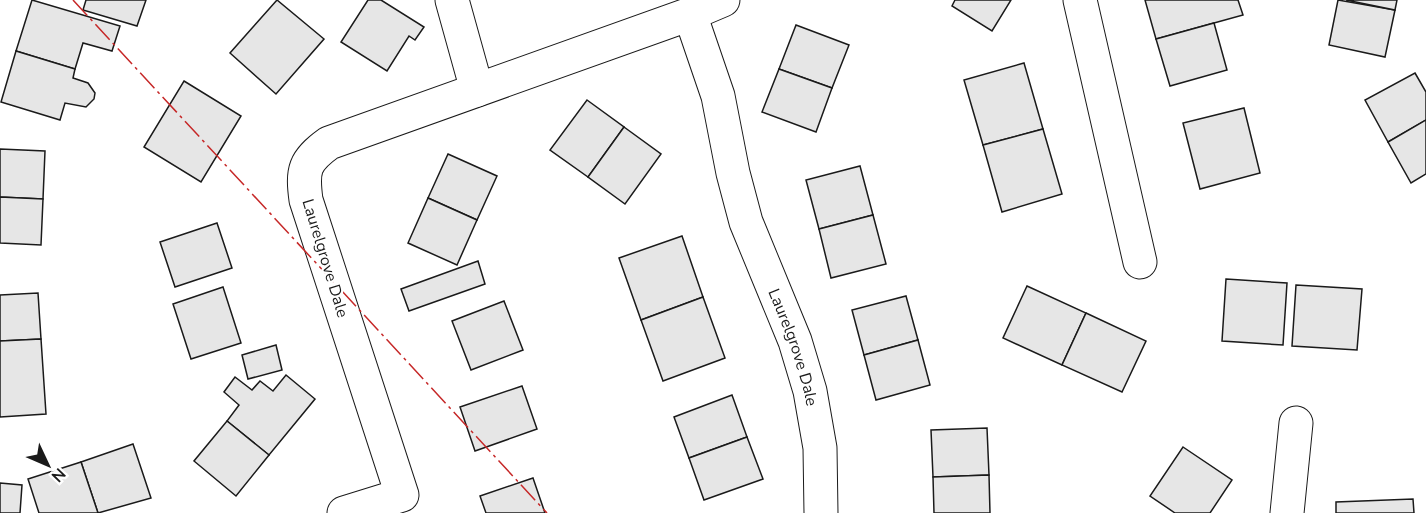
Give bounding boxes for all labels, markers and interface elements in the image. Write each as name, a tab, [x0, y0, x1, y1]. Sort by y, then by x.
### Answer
street label: Laurelgrove Dale	[297, 196, 354, 320]
street label: Laurelgrove Dale	[763, 285, 822, 408]
north arrow	[18, 435, 78, 495]
text: N	[46, 463, 70, 487]

